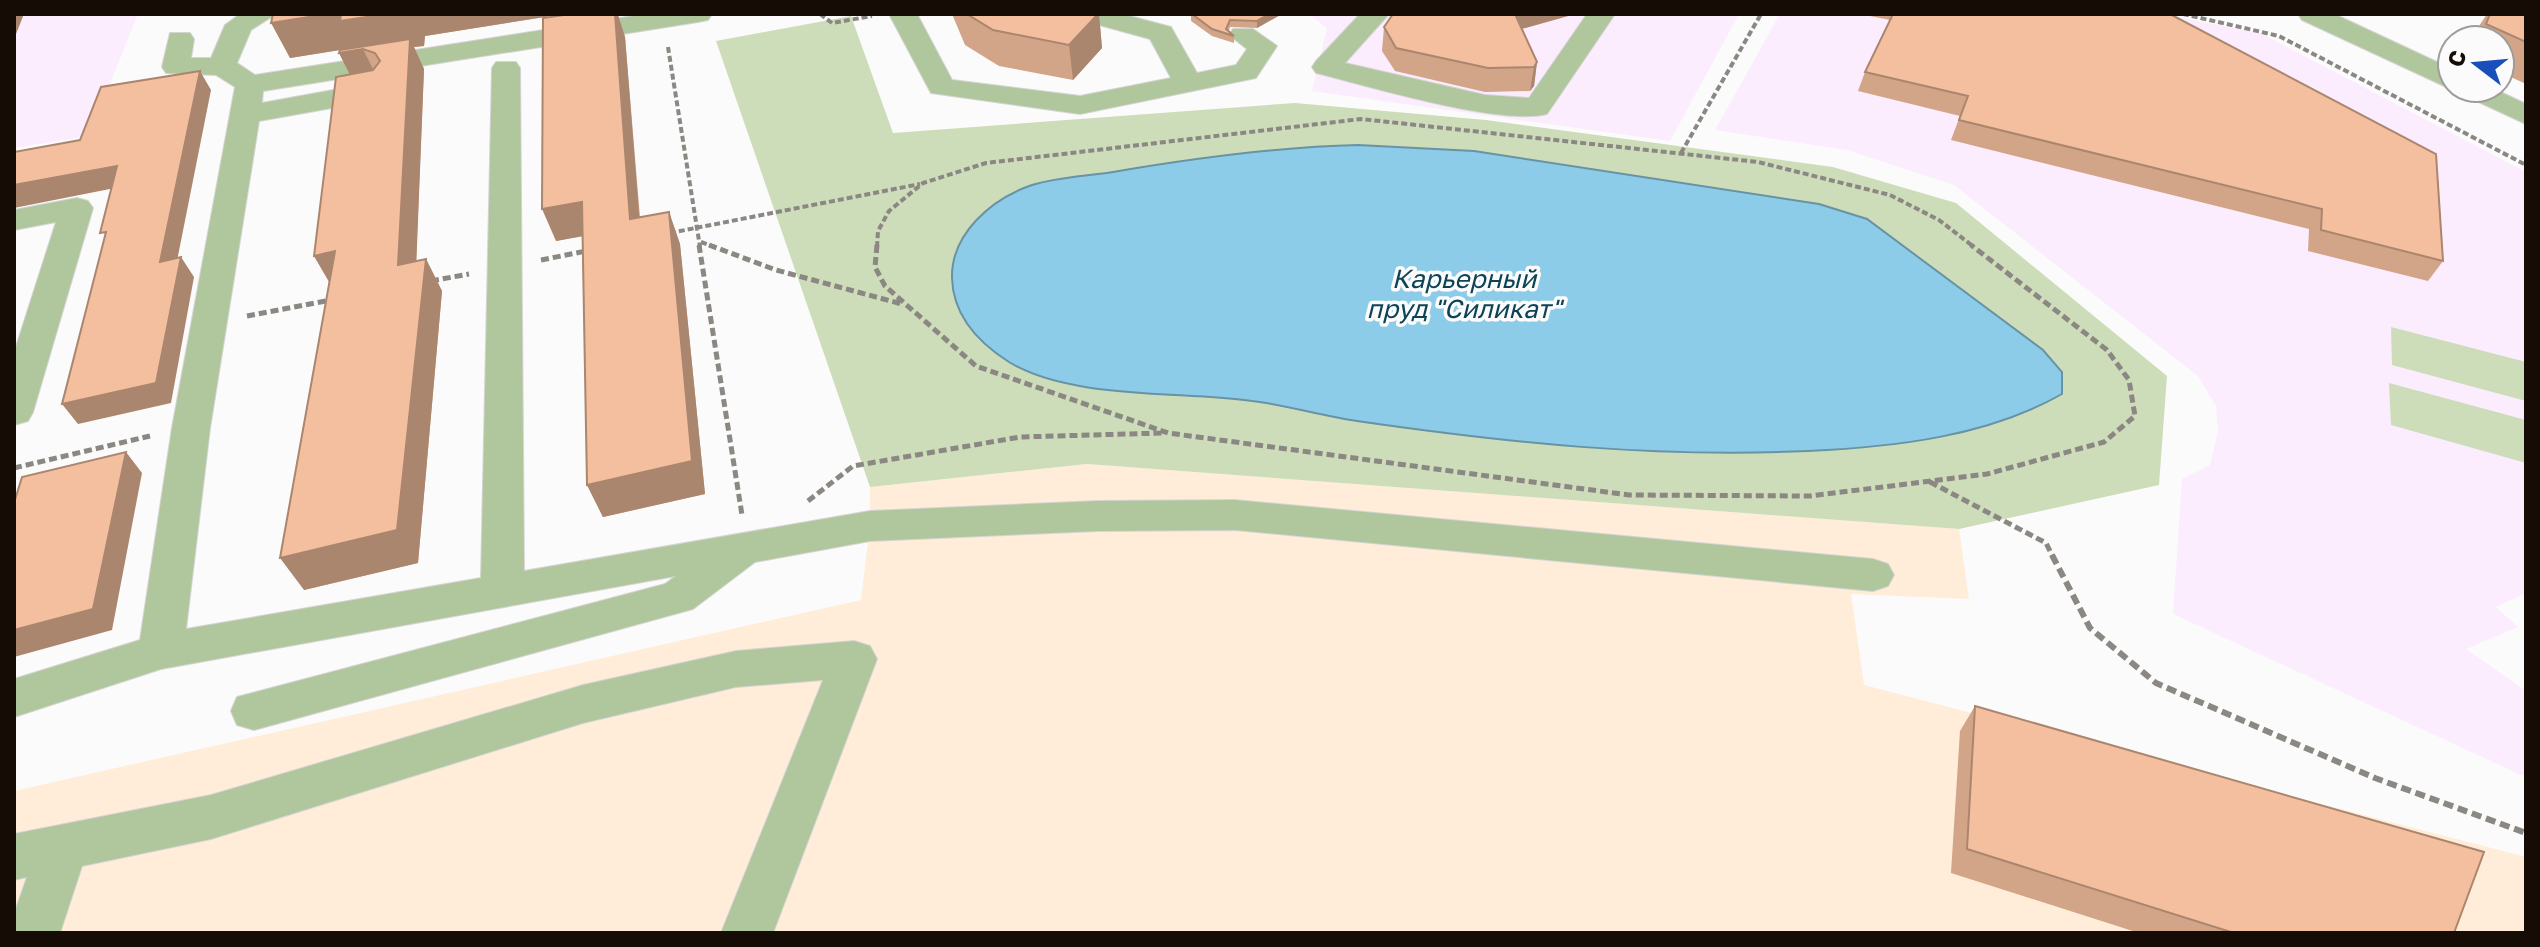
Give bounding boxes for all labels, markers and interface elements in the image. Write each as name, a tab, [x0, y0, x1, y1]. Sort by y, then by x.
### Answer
north arrow	[2436, 24, 2516, 104]
text: С	[2441, 47, 2471, 70]
water label: Карьерный пруд "Силикат"	[1367, 263, 1565, 324]

